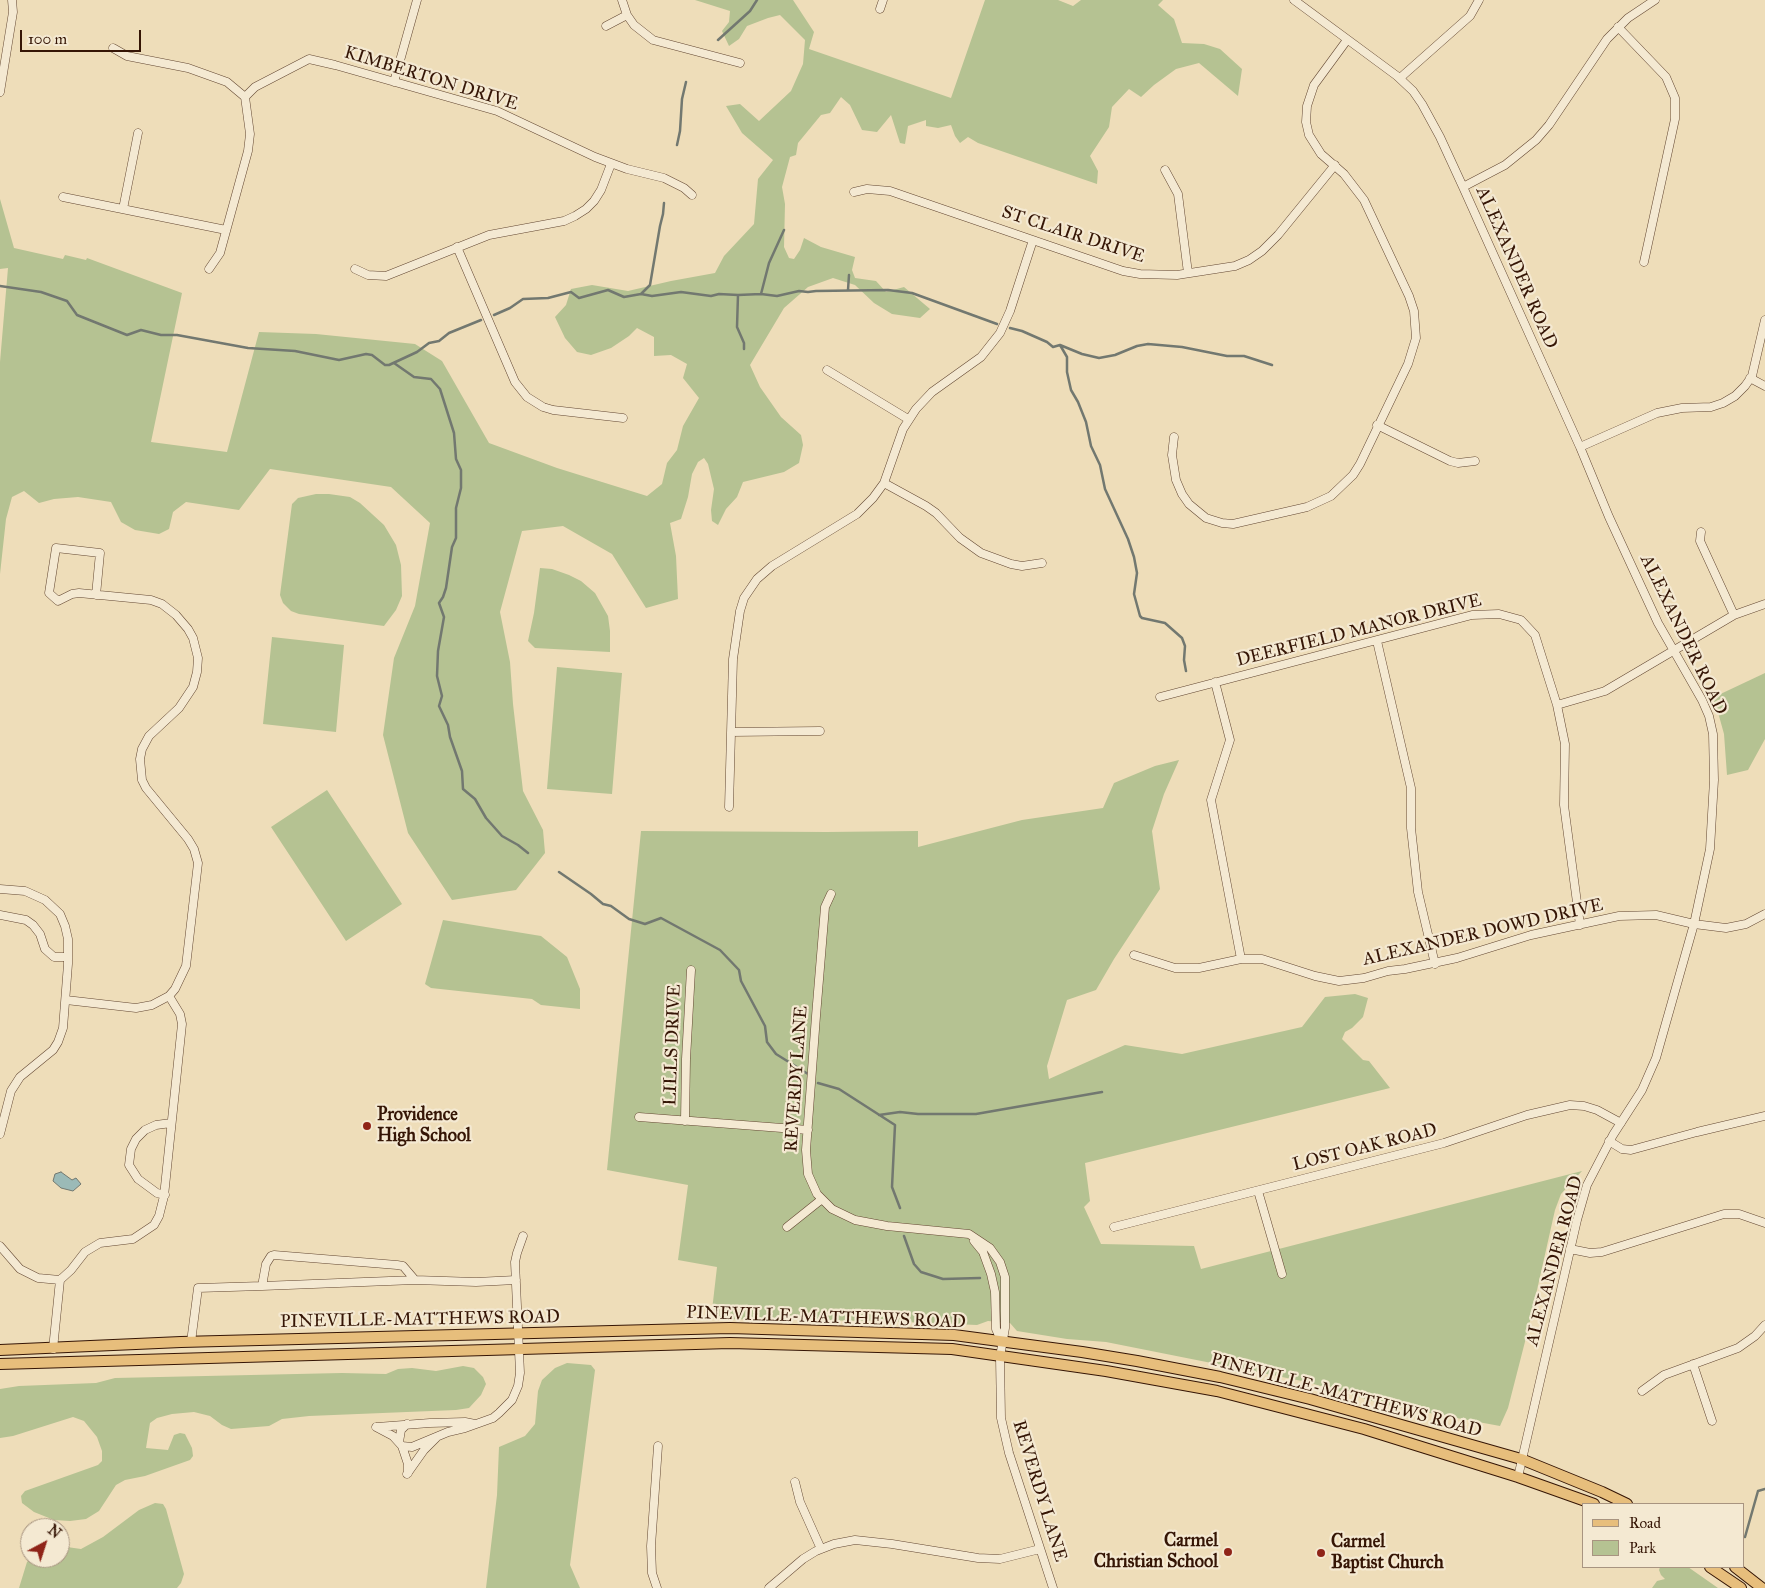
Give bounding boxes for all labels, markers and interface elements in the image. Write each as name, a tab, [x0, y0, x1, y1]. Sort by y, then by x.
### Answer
scale bar	[22, 20, 144, 52]
text: 100 m	[28, 30, 67, 48]
street label: KIMBERTON DRIVE	[341, 42, 521, 116]
street label: ALEXANDER ROAD	[1471, 184, 1561, 352]
street label: ST CLAIR DRIVE	[999, 202, 1147, 268]
street label: ALEXANDER ROAD	[1635, 552, 1731, 718]
street label: DEERFIELD MANOR DRIVE	[1234, 590, 1484, 672]
street label: ALEXANDER DOWD DRIVE	[1361, 895, 1605, 971]
street label: LILLS DRIVE	[660, 984, 686, 1106]
street label: REVERDY LANE	[781, 1005, 813, 1153]
place label: Providence High School	[377, 1105, 471, 1148]
marker: Providence High School	[361, 1120, 373, 1132]
street label: LOST OAK ROAD	[1291, 1120, 1439, 1176]
street label: ALEXANDER ROAD	[1522, 1174, 1588, 1348]
street label: PINEVILLE-MATTHEWS ROAD	[686, 1302, 966, 1334]
street label: PINEVILLE-MATTHEWS ROAD	[280, 1307, 560, 1333]
street label: PINEVILLE-MATTHEWS ROAD	[1208, 1349, 1484, 1443]
street label: REVERDY LANE	[1007, 1418, 1071, 1564]
legend	[1582, 1503, 1745, 1568]
text: Road	[1629, 1514, 1661, 1532]
north arrow	[20, 1518, 70, 1568]
text: N	[44, 1522, 64, 1542]
place label: Carmel Christian School	[1094, 1531, 1218, 1574]
place label: Carmel Baptist Church	[1331, 1532, 1444, 1575]
text: Park	[1629, 1539, 1656, 1557]
marker: Carmel Christian School	[1222, 1546, 1234, 1558]
marker: Carmel Baptist Church	[1315, 1547, 1327, 1559]

